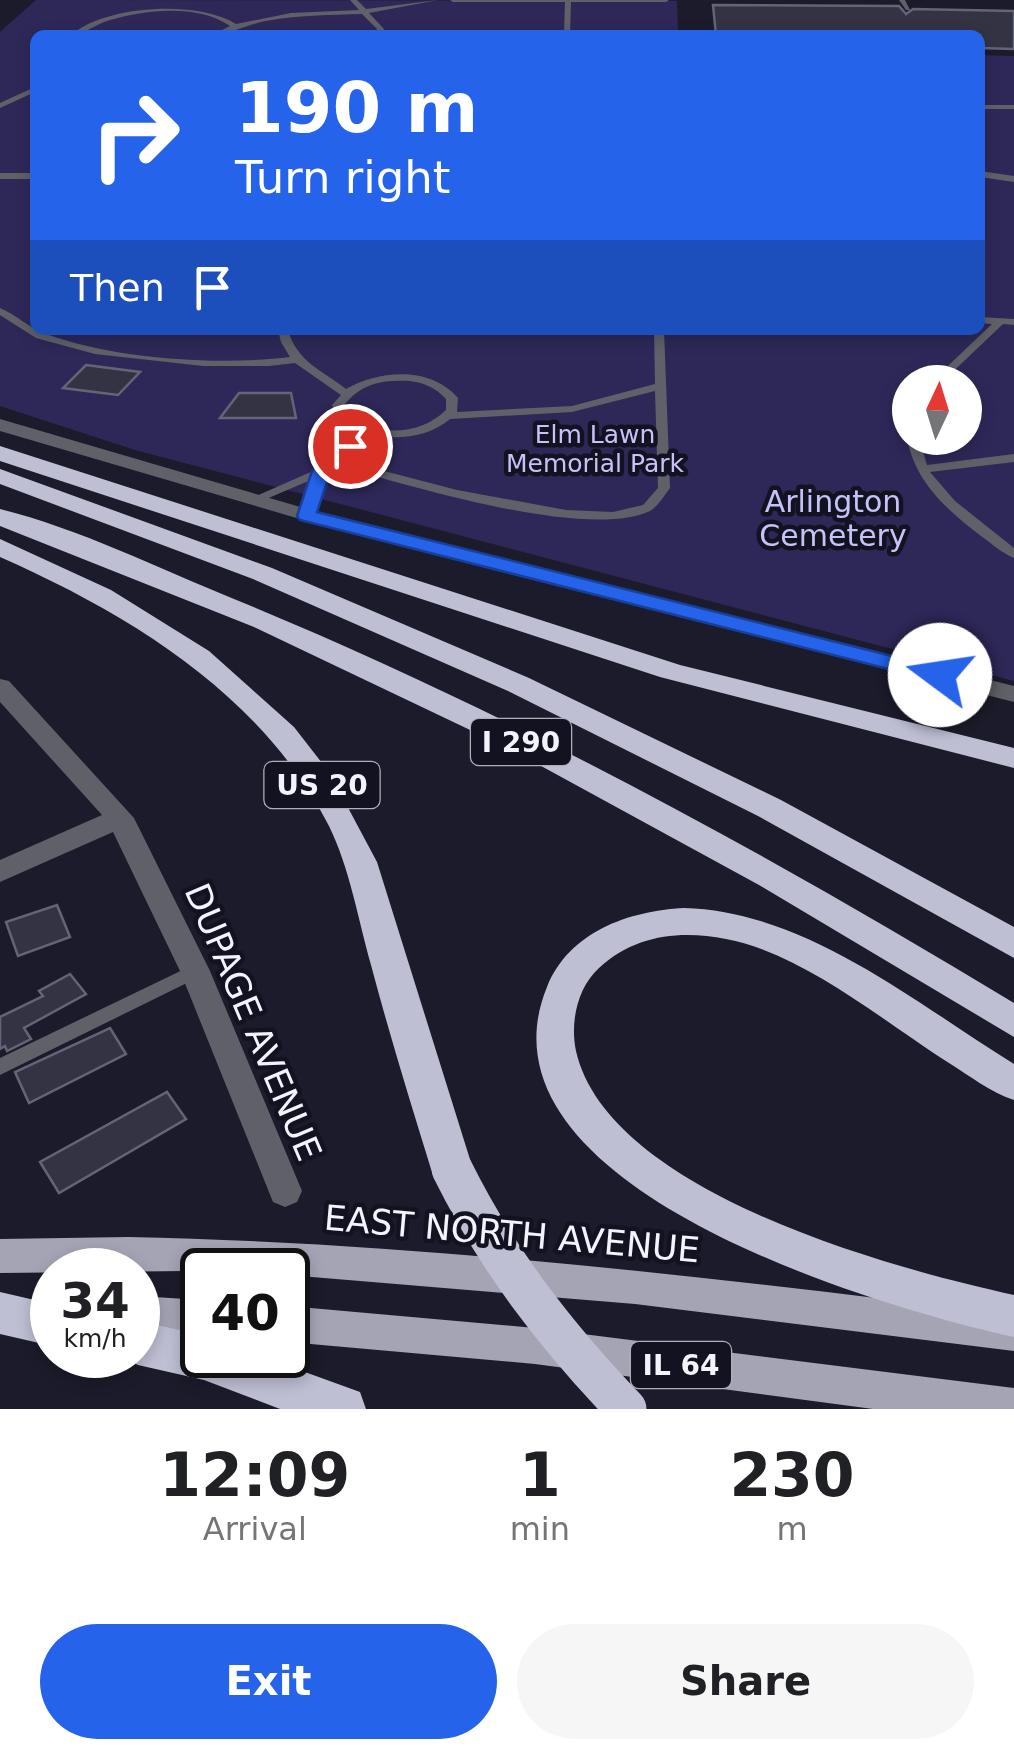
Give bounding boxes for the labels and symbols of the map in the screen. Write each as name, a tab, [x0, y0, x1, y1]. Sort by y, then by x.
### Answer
north arrow	[892, 365, 982, 455]
pin	[308, 404, 393, 489]
park label: Elm Lawn Memorial Park	[506, 420, 685, 478]
park label: Arlington Cemetery	[759, 484, 907, 553]
position arrow	[888, 623, 992, 727]
road number: I 290	[471, 719, 571, 765]
road number: US 20	[264, 762, 380, 808]
street label: DUPAGE AVENUE	[177, 878, 329, 1166]
street label: EAST NORTH AVENUE	[323, 1198, 701, 1270]
speed limit sign: 40	[180, 1248, 310, 1378]
road number: IL 64	[631, 1342, 731, 1388]

